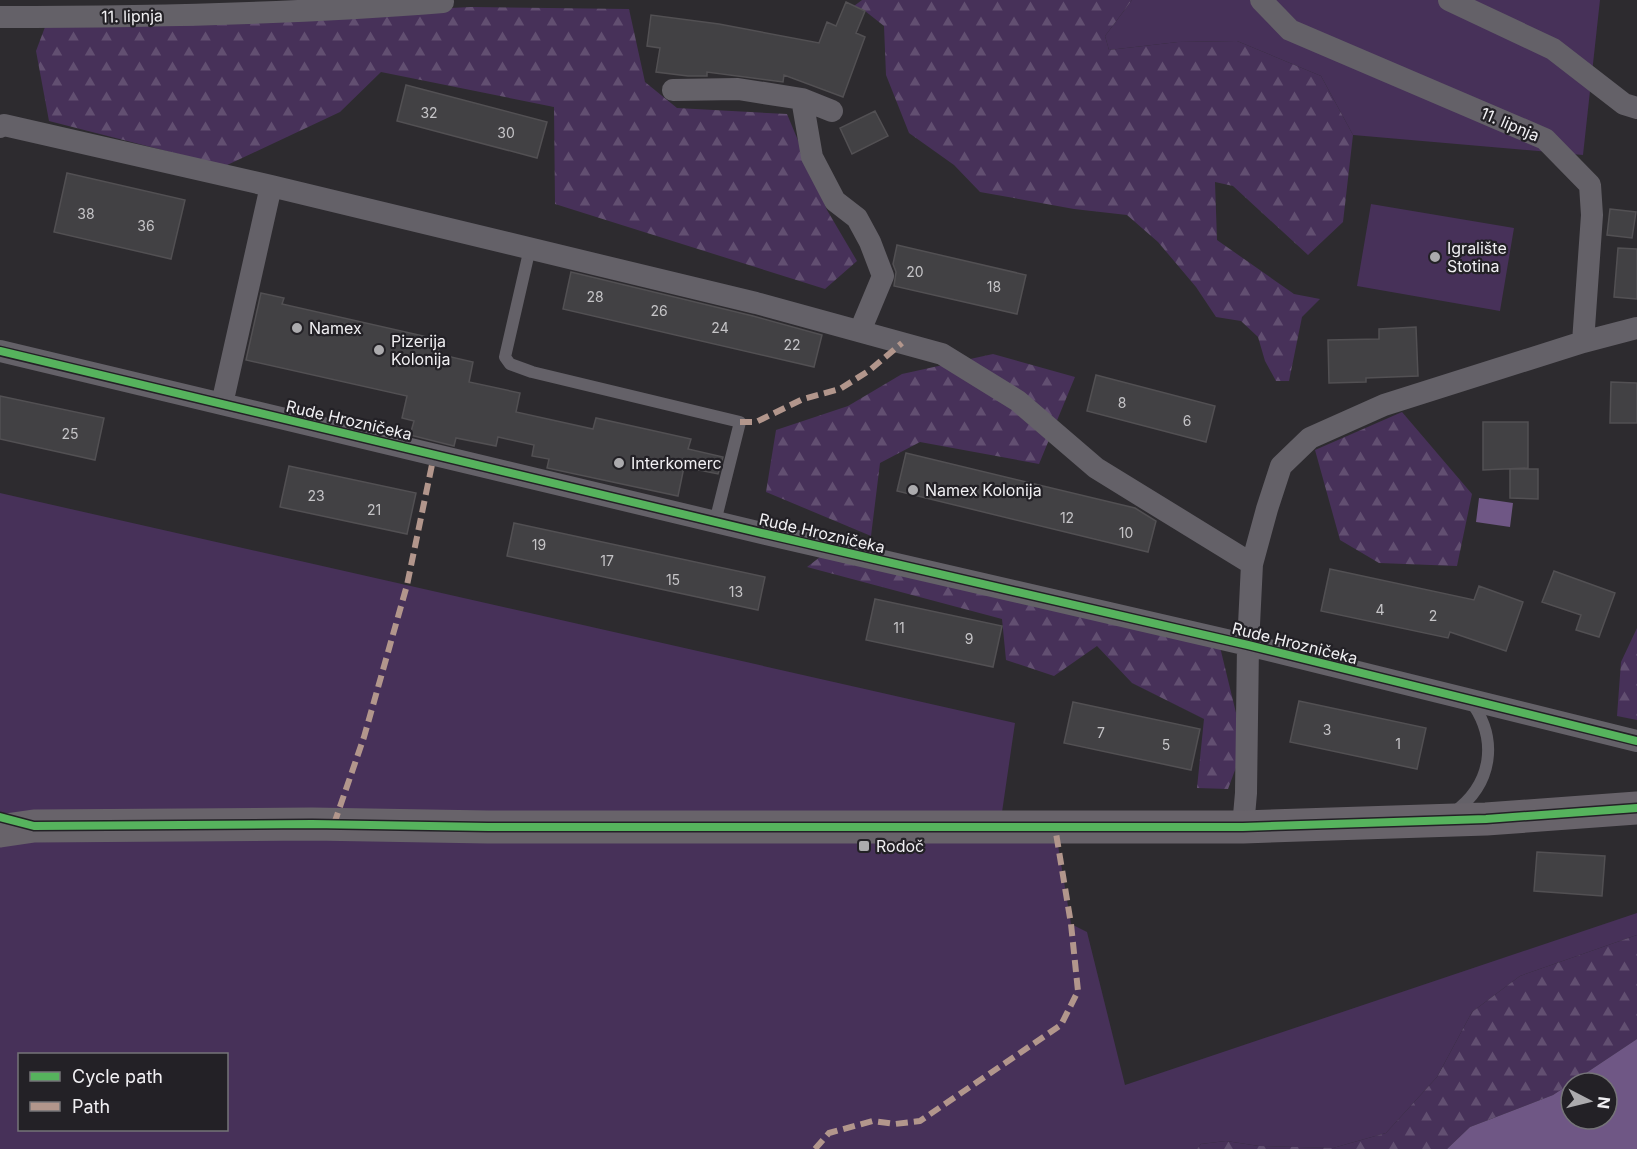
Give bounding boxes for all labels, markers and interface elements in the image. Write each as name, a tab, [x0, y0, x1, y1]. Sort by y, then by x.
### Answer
street label: 11. lipnja	[101, 5, 163, 27]
street label: 11. lipnja	[1478, 103, 1542, 145]
house number: 32	[420, 104, 438, 121]
house number: 30	[497, 124, 515, 141]
house number: 38	[77, 205, 95, 222]
house number: 36	[137, 217, 155, 234]
place label: Igralište Stotina	[1447, 238, 1507, 276]
marker: Igralište Stotina	[1428, 250, 1442, 264]
house number: 20	[906, 263, 924, 280]
house number: 18	[987, 278, 1001, 295]
house number: 28	[586, 288, 604, 305]
house number: 26	[650, 302, 668, 319]
place label: Namex	[309, 318, 362, 338]
house number: 24	[711, 319, 729, 336]
marker: Namex	[290, 321, 304, 335]
place label: Pizerija Kolonija	[391, 331, 450, 369]
house number: 22	[783, 336, 801, 353]
marker: Pizerija Kolonija	[372, 343, 386, 357]
house number: 8	[1118, 394, 1126, 411]
street label: Rude Hrozničeka	[284, 396, 414, 444]
house number: 6	[1183, 412, 1191, 429]
house number: 25	[61, 425, 79, 442]
place label: Interkomerc	[631, 453, 722, 473]
marker: Interkomerc	[612, 456, 626, 470]
place label: Namex Kolonija	[925, 480, 1042, 500]
marker: Namex Kolonija	[906, 483, 920, 497]
house number: 23	[307, 487, 325, 504]
house number: 21	[367, 501, 381, 518]
street label: Rude Hrozničeka	[757, 509, 887, 557]
house number: 12	[1060, 509, 1074, 526]
house number: 10	[1119, 524, 1133, 541]
house number: 19	[532, 536, 546, 553]
house number: 17	[600, 552, 614, 569]
house number: 15	[666, 571, 680, 588]
house number: 13	[729, 583, 743, 600]
house number: 4	[1375, 601, 1385, 618]
house number: 2	[1429, 607, 1437, 624]
street label: Rude Hrozničeka	[1230, 618, 1360, 668]
house number: 11	[893, 619, 905, 636]
house number: 9	[965, 630, 973, 647]
house number: 3	[1323, 721, 1331, 738]
house number: 7	[1097, 724, 1105, 741]
house number: 1	[1395, 735, 1401, 752]
house number: 5	[1162, 736, 1170, 753]
place label: Rodoč	[876, 836, 924, 856]
marker: Rodoč	[857, 839, 871, 853]
legend	[18, 1053, 228, 1131]
text: Cycle path	[72, 1066, 163, 1087]
north arrow	[1559, 1071, 1619, 1131]
text: Path	[72, 1096, 110, 1117]
text: N	[1593, 1096, 1615, 1110]

